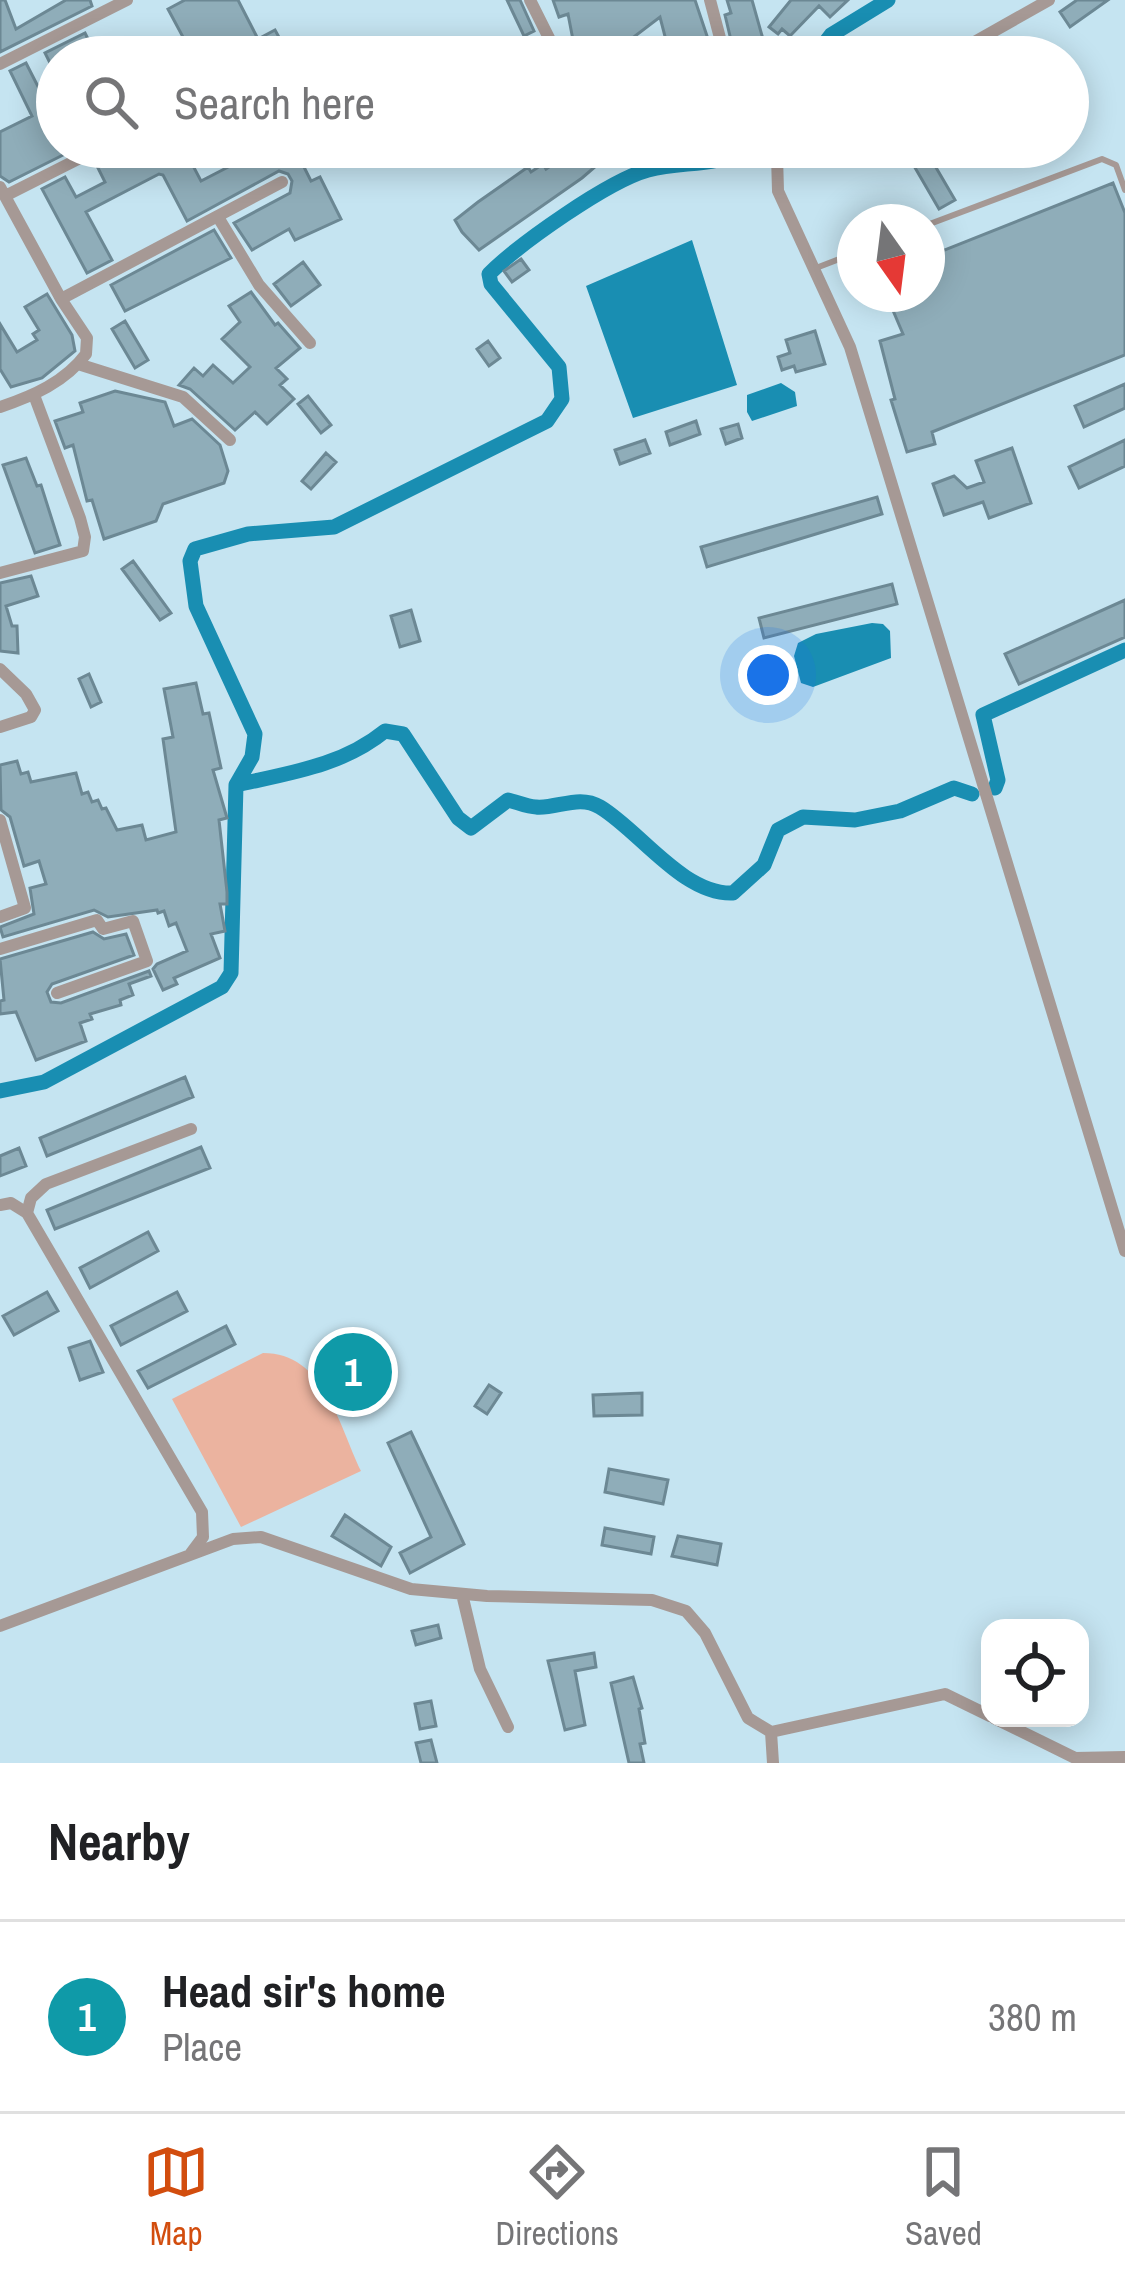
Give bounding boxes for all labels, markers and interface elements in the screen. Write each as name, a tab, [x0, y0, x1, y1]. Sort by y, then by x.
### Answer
search box	[36, 36, 1089, 168]
icon: search	[78, 69, 144, 135]
text: Search here	[174, 72, 375, 133]
north arrow	[837, 204, 945, 312]
your location	[738, 645, 798, 705]
pin: 1	[314, 1327, 392, 1417]
map controls	[981, 1619, 1089, 1727]
button: locate	[981, 1619, 1089, 1727]
text: Nearby	[48, 1807, 190, 1876]
text: Head sir's home	[162, 1960, 446, 2021]
text: 1	[78, 1991, 96, 2043]
text: 380 m	[988, 1991, 1077, 2043]
text: Place	[162, 2021, 242, 2073]
tab: Map	[143, 2139, 209, 2255]
tab: Directions	[495, 2139, 619, 2255]
tab: Saved	[905, 2139, 982, 2255]

